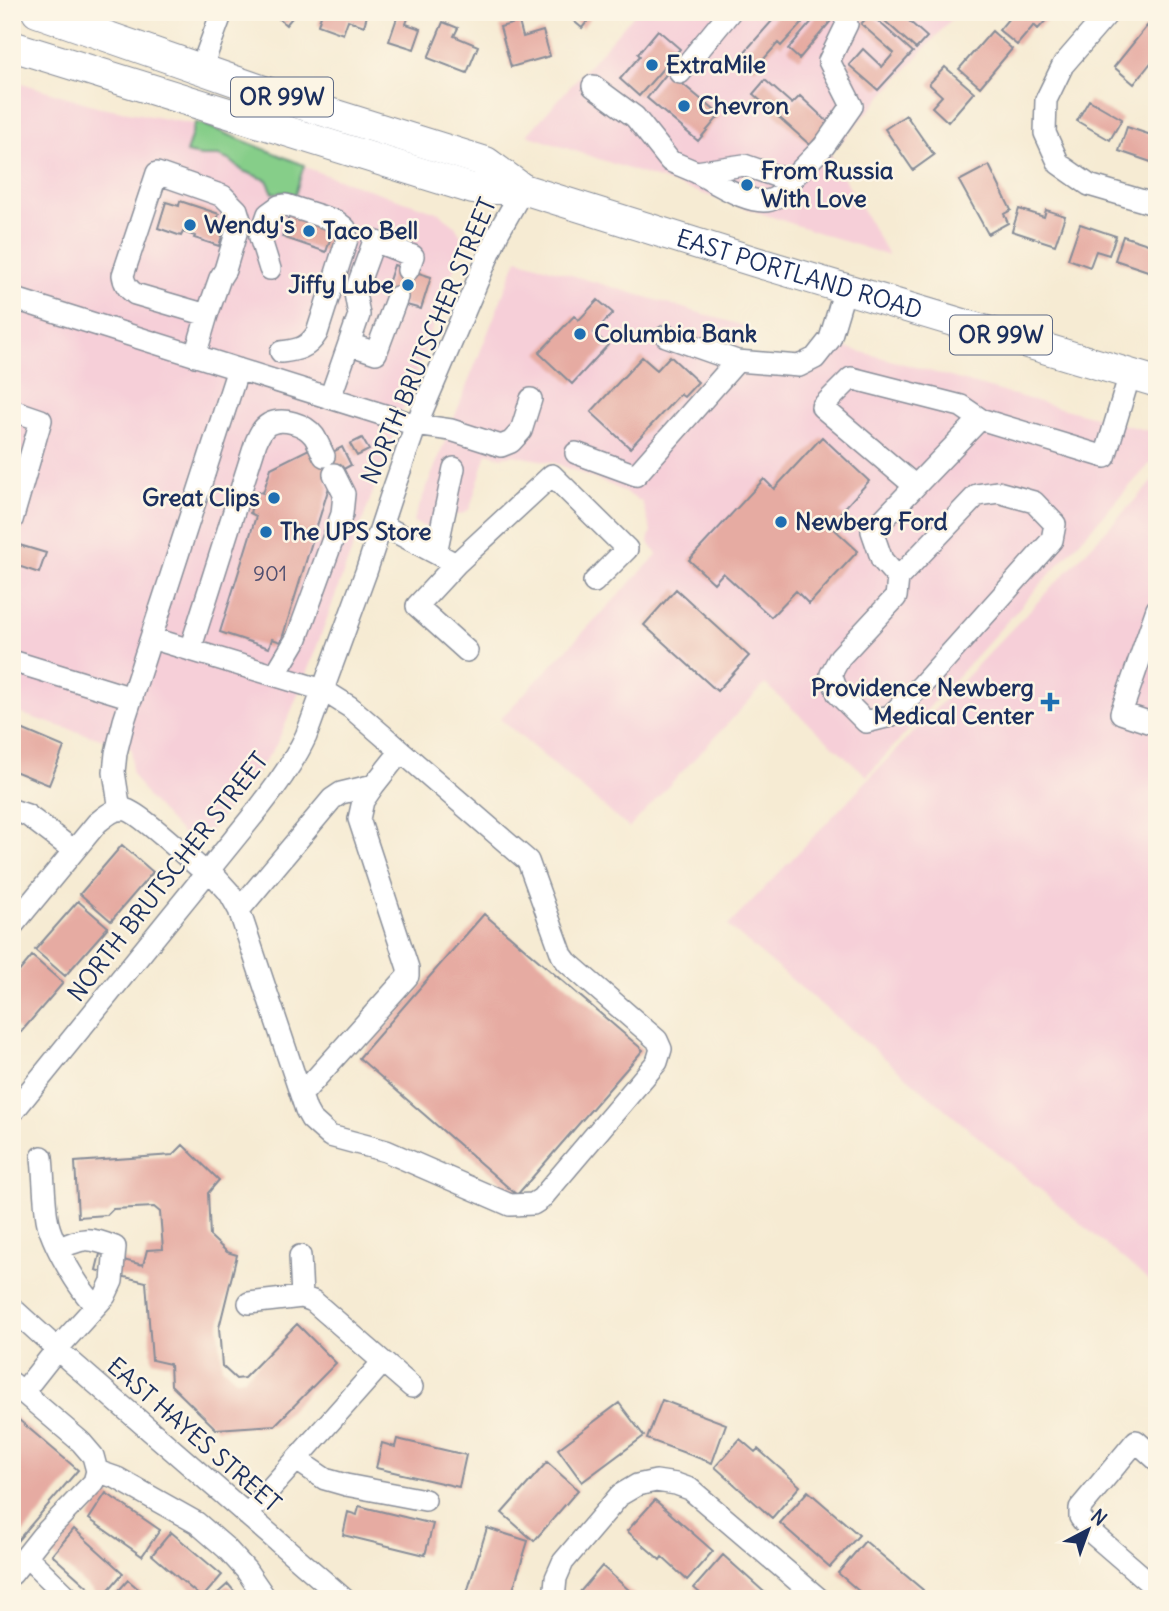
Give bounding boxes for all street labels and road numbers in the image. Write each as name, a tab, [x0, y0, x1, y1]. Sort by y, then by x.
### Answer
road number: OR 99W	[231, 78, 333, 116]
street label: NORTH BRUTSCHER STREET	[354, 193, 502, 488]
street label: EAST PORTLAND ROAD	[673, 222, 926, 325]
road number: OR 99W	[950, 316, 1052, 354]
street label: NORTH BRUTSCHER STREET	[60, 746, 274, 1007]
street label: EAST HAYES STREET	[101, 1350, 288, 1518]

